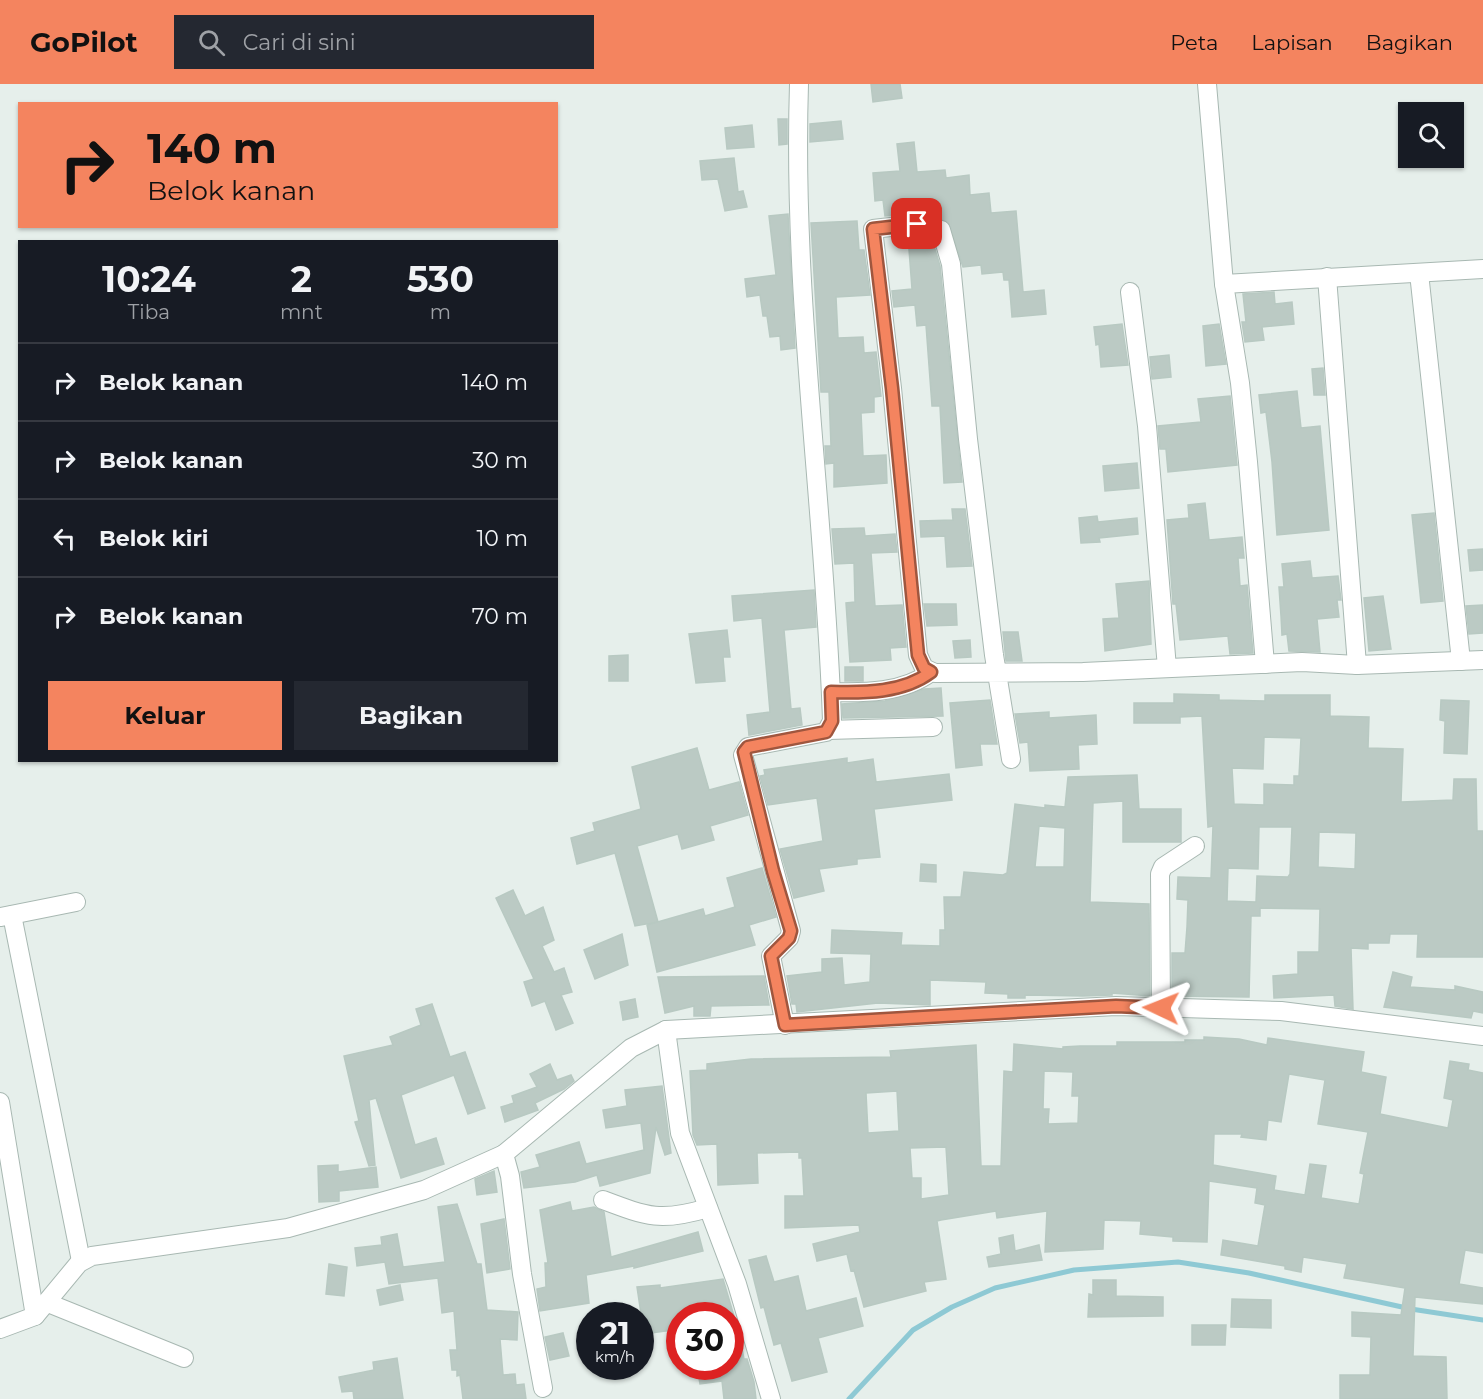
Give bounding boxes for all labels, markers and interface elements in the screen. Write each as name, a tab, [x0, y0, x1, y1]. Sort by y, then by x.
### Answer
search box	[174, 15, 594, 69]
text: GoPilot	[30, 25, 138, 59]
icon: search	[195, 26, 228, 59]
text: Cari di sini	[243, 29, 356, 56]
text: Peta	[1170, 30, 1218, 55]
text: Lapisan	[1251, 30, 1333, 55]
text: Bagikan	[1366, 30, 1453, 55]
map controls	[1398, 102, 1464, 168]
button: search	[1398, 102, 1464, 168]
text: 140 m	[147, 122, 277, 174]
icon: right	[48, 126, 126, 204]
text: Belok kanan	[147, 174, 315, 207]
pin	[891, 198, 942, 249]
icon: arrive	[900, 207, 933, 240]
text: 10:24	[102, 257, 196, 301]
text: 2	[291, 257, 312, 301]
text: 530	[407, 257, 474, 301]
text: Tiba	[128, 300, 170, 324]
text: mnt	[280, 300, 323, 324]
text: m	[430, 300, 451, 324]
icon: right	[48, 366, 81, 399]
text: Belok kanan	[99, 369, 243, 396]
text: 140 m	[462, 369, 528, 396]
icon: right	[48, 444, 81, 477]
text: Belok kanan	[99, 447, 243, 474]
text: 30 m	[472, 447, 528, 474]
icon: left	[48, 522, 81, 555]
text: Belok kiri	[99, 525, 208, 552]
text: 10 m	[476, 525, 528, 552]
icon: right	[48, 600, 81, 633]
text: Belok kanan	[99, 603, 243, 630]
text: 70 m	[472, 603, 528, 630]
button: Keluar	[48, 681, 282, 750]
button: Bagikan	[294, 681, 528, 750]
position arrow	[1129, 976, 1193, 1040]
speed limit sign: 30	[666, 1302, 744, 1380]
text: 21	[600, 1315, 630, 1352]
text: km/h	[595, 1347, 635, 1366]

